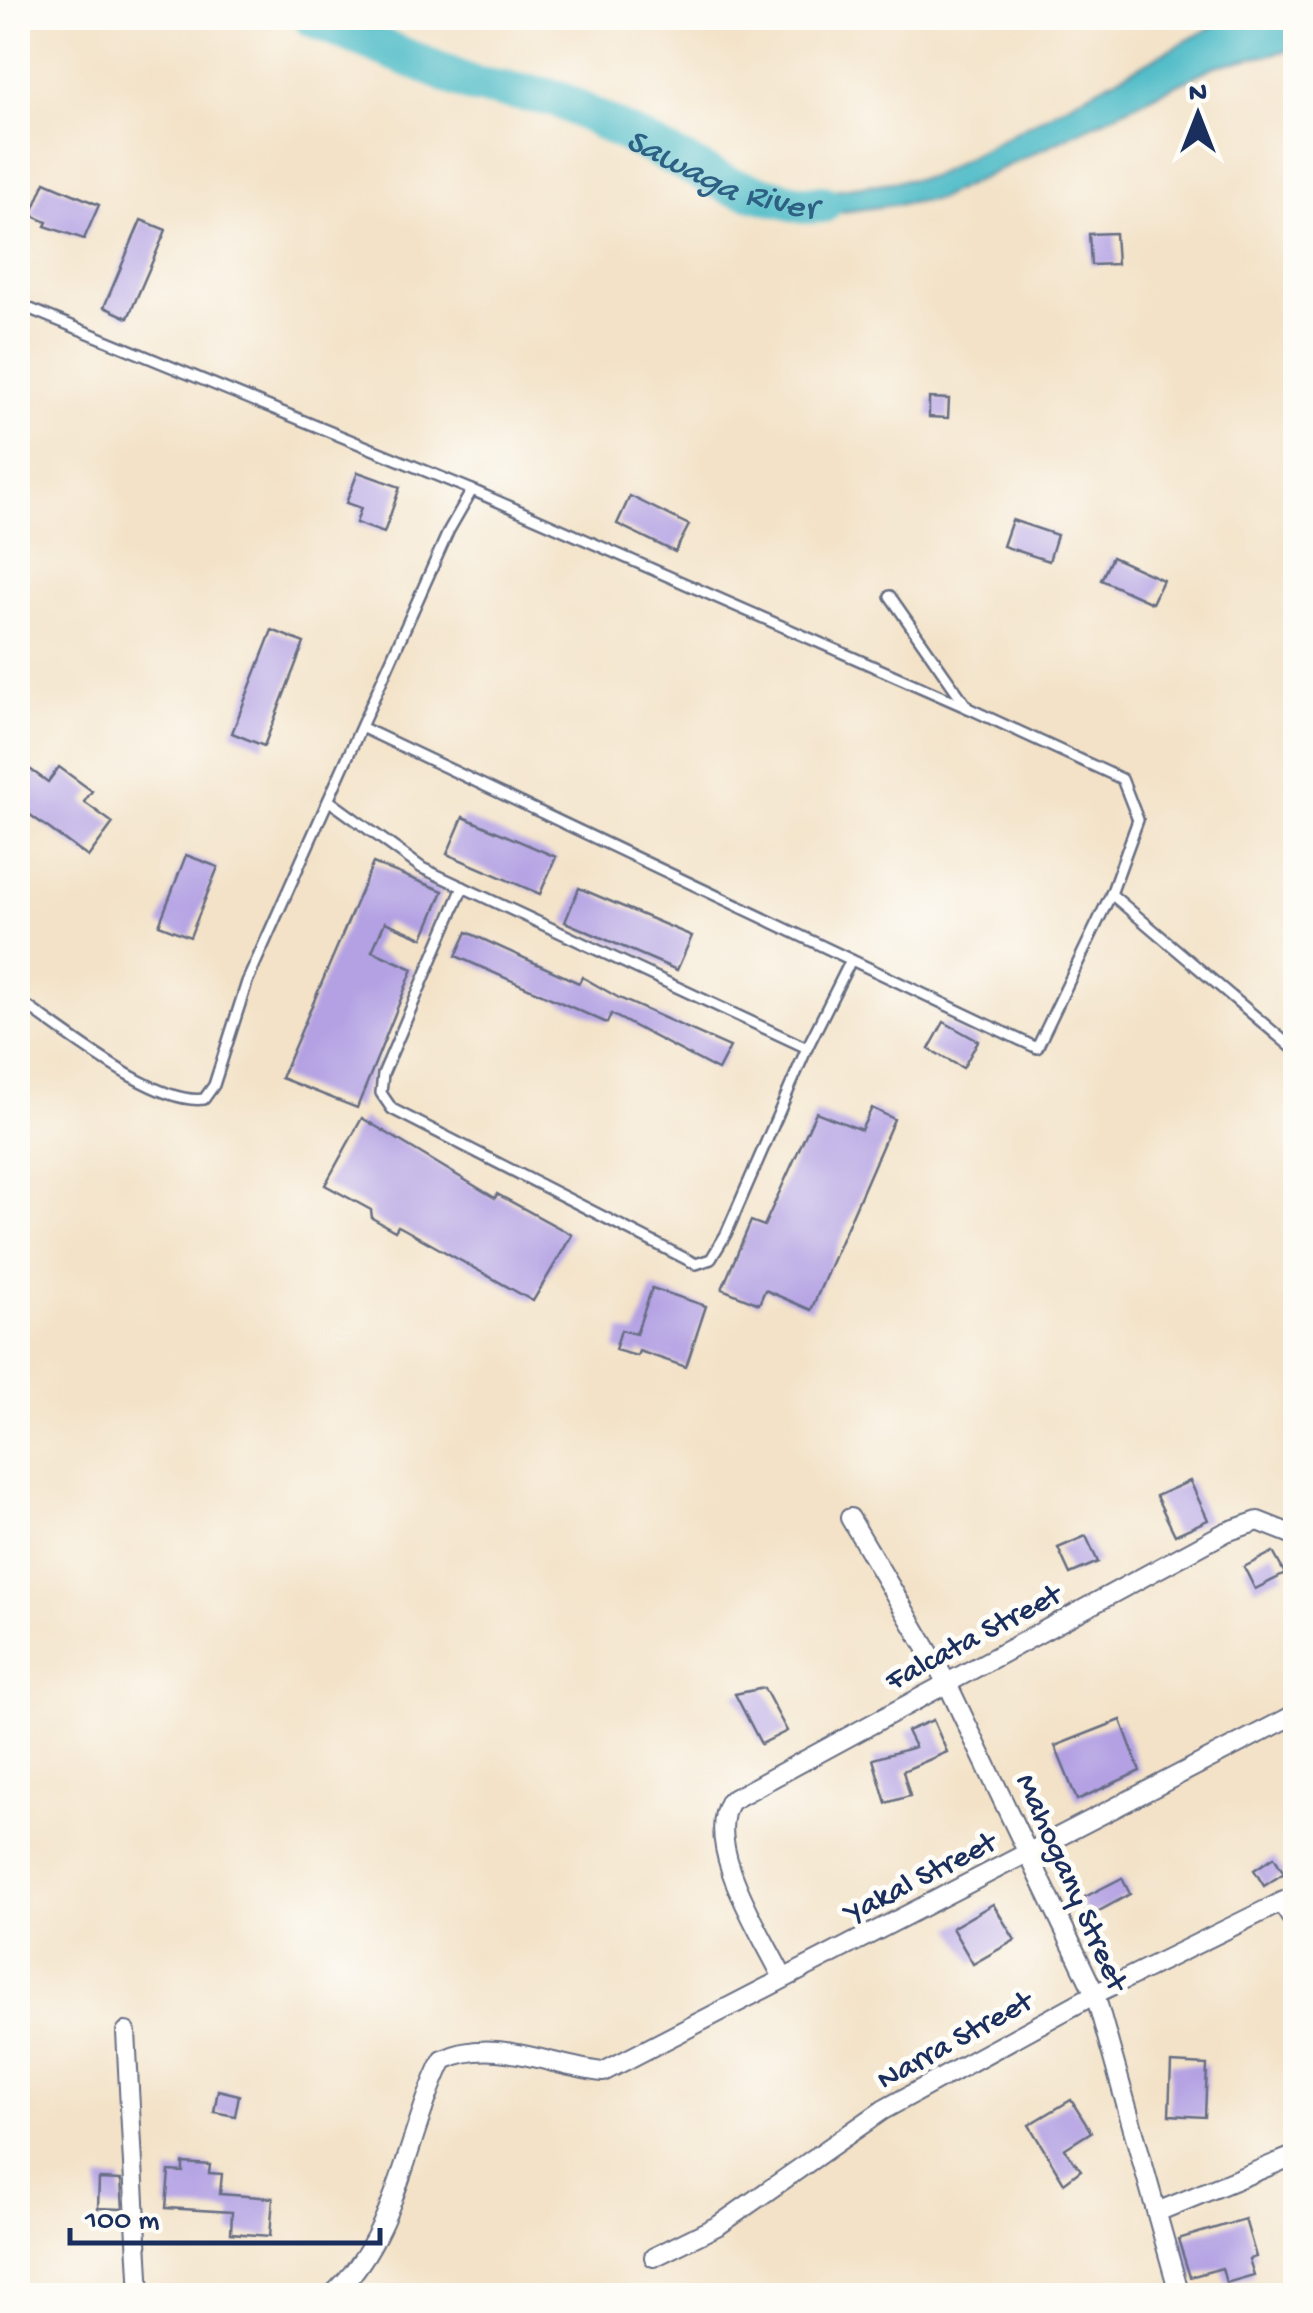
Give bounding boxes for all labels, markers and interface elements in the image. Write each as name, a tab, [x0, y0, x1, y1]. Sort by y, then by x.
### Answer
north arrow	[1148, 65, 1248, 165]
text: N	[1189, 78, 1207, 111]
water label: Sawaga River	[618, 122, 825, 231]
street label: Falcata Street	[879, 1576, 1071, 1702]
street label: Mahogany Street	[1005, 1769, 1135, 2000]
street label: Yakal Street	[837, 1824, 1006, 1935]
street label: Narra Street	[871, 1983, 1042, 2101]
scale bar	[70, 2183, 380, 2245]
text: 100 m	[84, 2205, 160, 2240]

